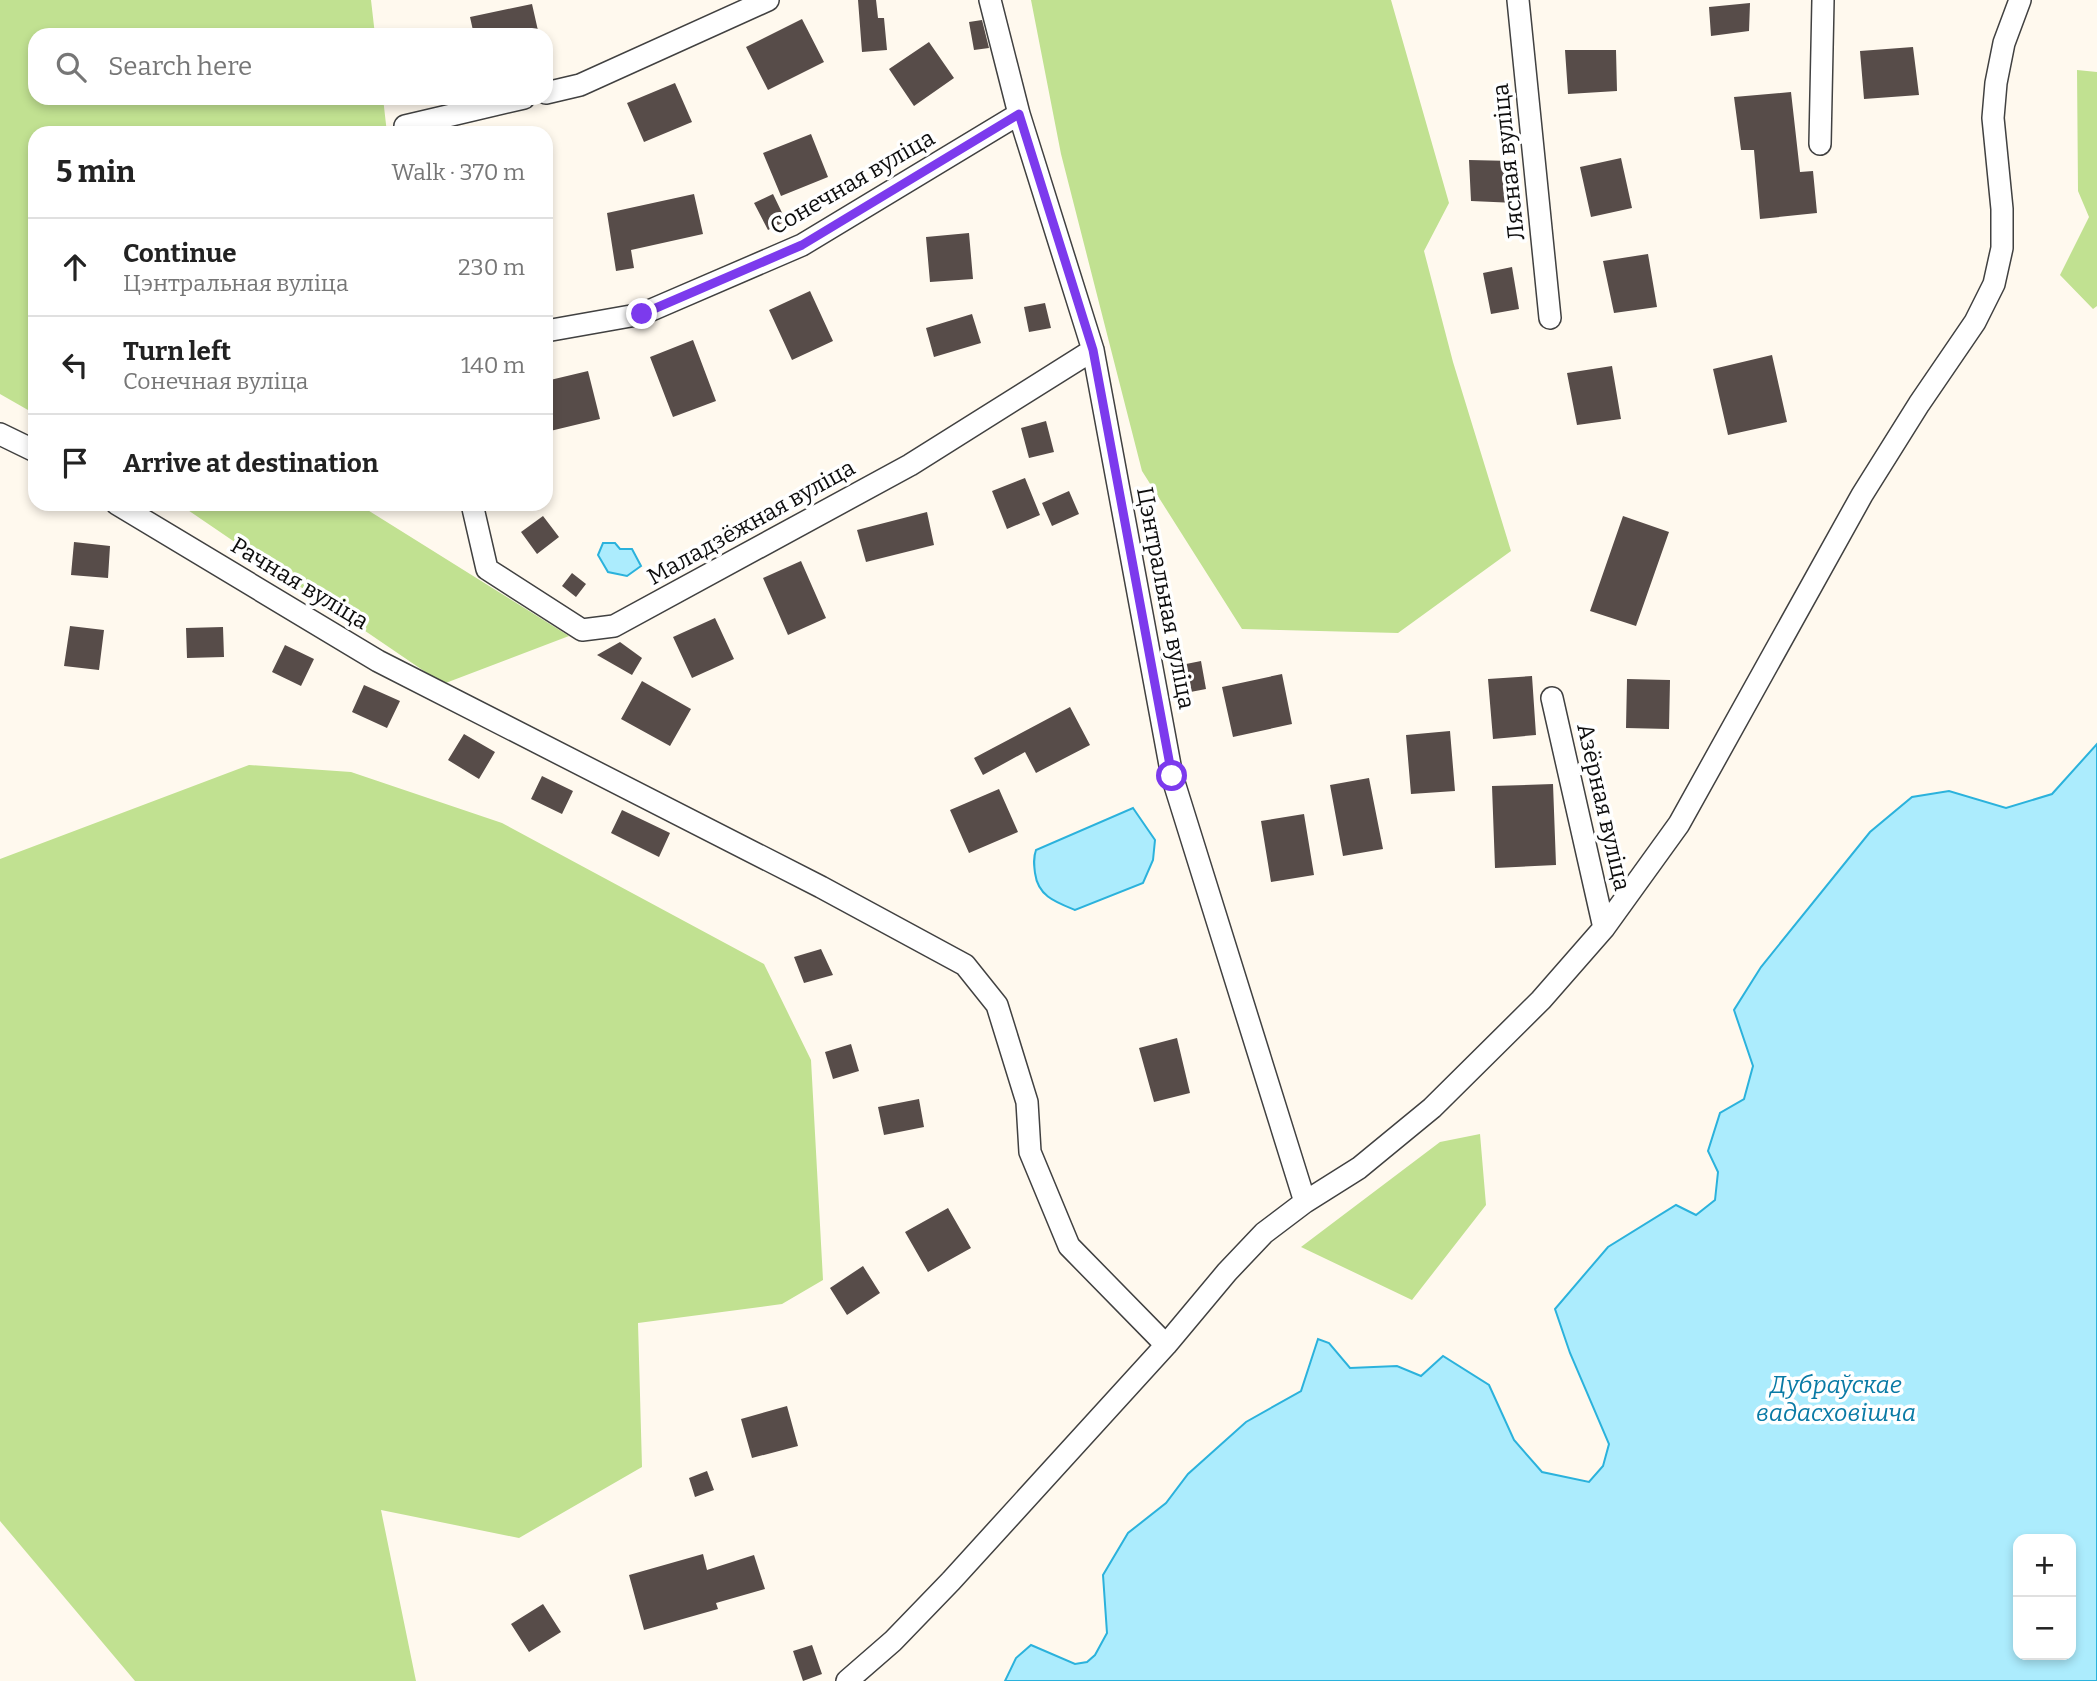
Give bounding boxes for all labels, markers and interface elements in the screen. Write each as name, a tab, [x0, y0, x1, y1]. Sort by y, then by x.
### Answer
search box	[28, 28, 553, 105]
icon: search	[52, 48, 90, 86]
text: Search here	[108, 51, 252, 82]
street label: Лясная вуліца	[1486, 82, 1530, 242]
street label: Сонечная вуліца	[765, 123, 940, 240]
text: 5 min	[56, 154, 135, 190]
text: Walk · 370 m	[392, 158, 525, 186]
text: Continue	[123, 238, 237, 269]
icon: ahead	[56, 248, 94, 286]
text: 230 m	[458, 253, 525, 281]
text: Цэнтральная вуліца	[123, 269, 348, 297]
route end	[626, 298, 657, 329]
text: Turn left	[123, 336, 231, 367]
icon: left	[56, 346, 94, 384]
text: 140 m	[461, 351, 525, 379]
text: Сонечная вуліца	[123, 367, 308, 395]
icon: arrive	[56, 444, 94, 482]
text: Arrive at destination	[123, 448, 378, 479]
street label: Маладзёжная вуліца	[642, 453, 860, 591]
street label: Цэнтральная вуліца	[1131, 485, 1201, 712]
street label: Рачная вуліца	[226, 531, 374, 635]
street label: Азёрная вуліца	[1571, 721, 1637, 894]
route start	[1156, 760, 1187, 791]
water label: Дубраўскае вадасховішча	[1756, 1371, 1916, 1427]
map controls	[2013, 1534, 2076, 1660]
button: +	[2013, 1534, 2076, 1597]
button: −	[2013, 1597, 2076, 1660]

